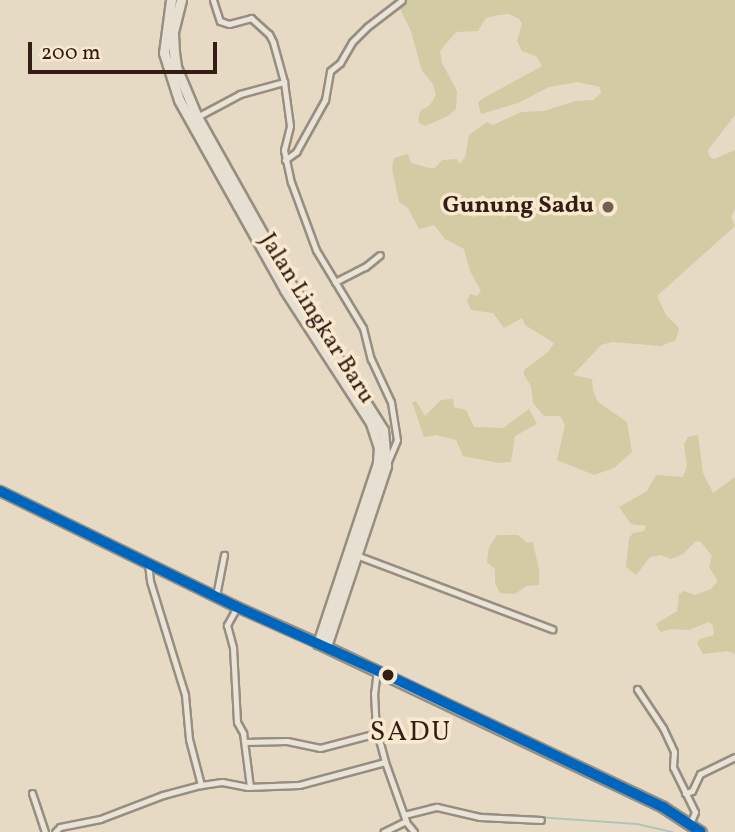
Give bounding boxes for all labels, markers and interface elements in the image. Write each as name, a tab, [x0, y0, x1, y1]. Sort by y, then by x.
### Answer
scale bar	[32, 28, 220, 72]
text: 200 m	[41, 39, 101, 68]
place label: Gunung Sadu	[443, 193, 594, 221]
marker: Gunung Sadu	[600, 199, 616, 215]
street label: Jalan Lingkar Baru	[252, 228, 380, 410]
unlabelled marker	[381, 668, 395, 682]
district label: SADU	[370, 716, 452, 750]

